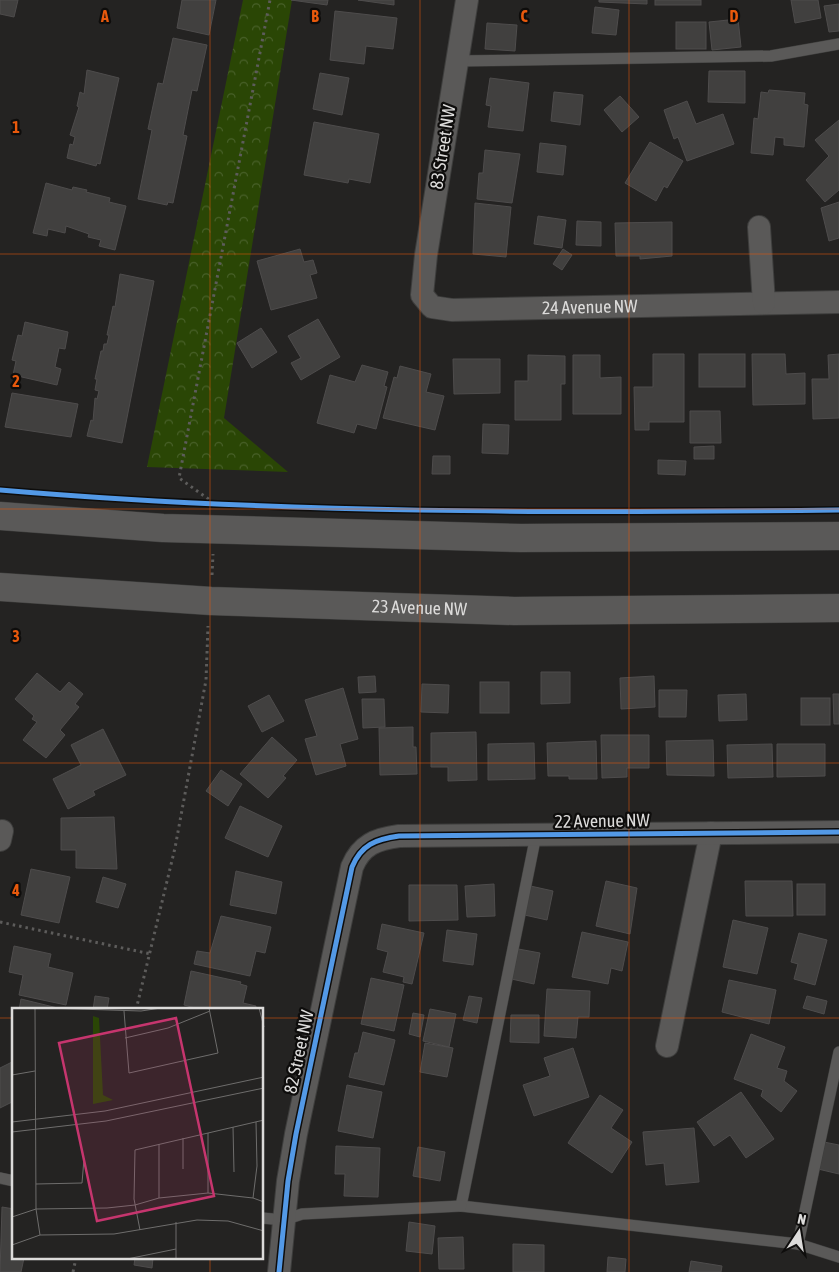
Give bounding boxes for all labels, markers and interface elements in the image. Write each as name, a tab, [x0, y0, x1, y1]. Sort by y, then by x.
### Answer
text: A	[100, 7, 109, 25]
text: B	[311, 7, 319, 25]
text: C	[520, 7, 528, 25]
text: D	[730, 7, 739, 25]
street label: 83 Street NW	[425, 103, 460, 191]
text: 1	[12, 118, 20, 136]
street label: 24 Avenue NW	[542, 295, 638, 318]
text: 2	[12, 372, 20, 390]
street label: 23 Avenue NW	[371, 595, 467, 619]
text: 3	[12, 627, 20, 645]
street label: 22 Avenue NW	[554, 809, 650, 832]
text: 4	[11, 881, 20, 899]
inset map	[12, 1008, 264, 1260]
street label: 82 Street NW	[279, 1008, 318, 1096]
north arrow	[774, 1207, 824, 1257]
text: N	[796, 1211, 807, 1228]

